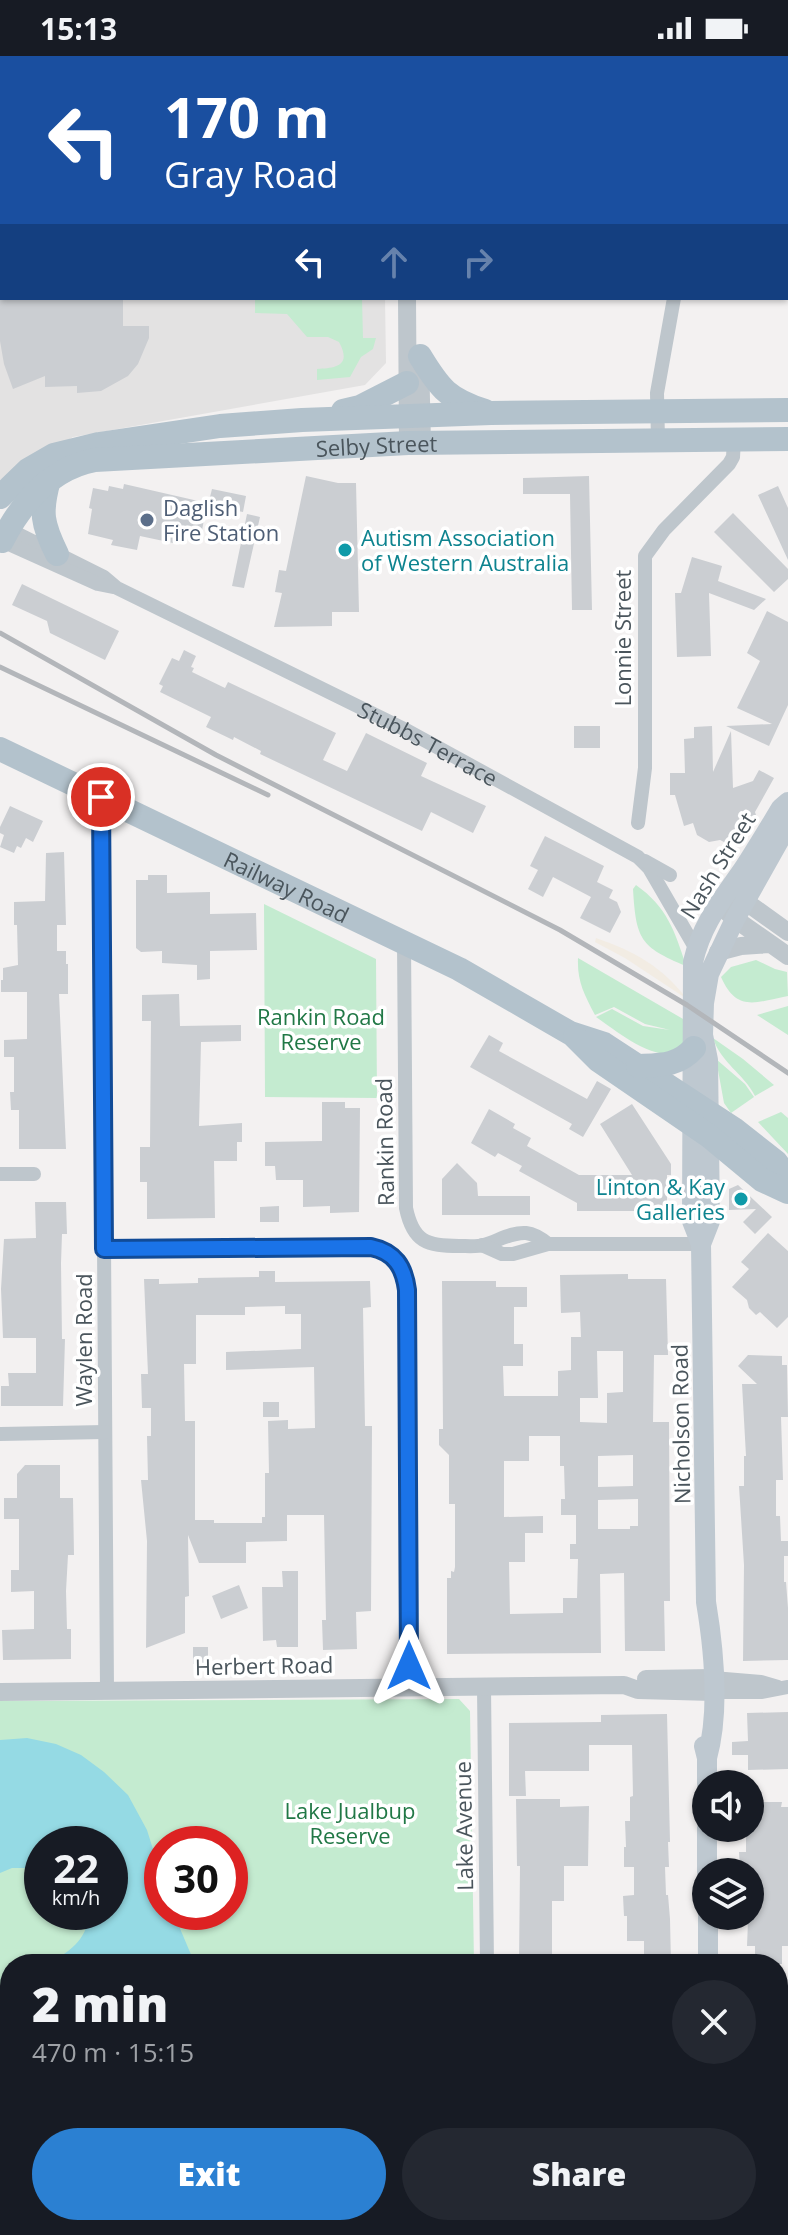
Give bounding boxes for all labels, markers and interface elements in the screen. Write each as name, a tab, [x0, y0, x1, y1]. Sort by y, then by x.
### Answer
text: 15:13	[40, 8, 117, 49]
text: 170 m	[164, 78, 330, 154]
icon: left	[32, 88, 136, 192]
text: Gray Road	[164, 150, 338, 199]
icon: left	[288, 240, 332, 284]
icon: ahead	[372, 240, 416, 284]
icon: right	[456, 240, 500, 284]
street label: Selby Street	[315, 428, 438, 463]
place label: Daglish Fire Station	[163, 492, 279, 547]
marker: Daglish Fire Station	[138, 511, 156, 529]
place label: Autism Association of Western Australia	[361, 522, 569, 577]
marker: Autism Association of Western Australia	[336, 541, 354, 559]
street label: Lonnie Street	[607, 569, 637, 706]
street label: Stubbs Terrace	[353, 694, 503, 793]
pin	[67, 763, 135, 831]
icon: arrive	[79, 775, 123, 819]
street label: Nash Street	[673, 806, 762, 924]
street label: Railway Road	[219, 844, 354, 929]
park label: Rankin Road Reserve	[257, 1001, 385, 1056]
street label: Rankin Road	[368, 1078, 400, 1206]
place label: Linton & Kay Galleries	[596, 1171, 726, 1226]
marker: Linton & Kay Galleries	[732, 1190, 750, 1208]
street label: Waylen Road	[68, 1273, 98, 1407]
street label: Nicholson Road	[664, 1344, 696, 1504]
position arrow	[367, 1624, 451, 1708]
street label: Herbert Road	[195, 1649, 333, 1681]
street label: Lake Avenue	[447, 1761, 479, 1891]
map controls	[692, 1770, 764, 1930]
button: sound	[692, 1770, 764, 1842]
park label: Lake Jualbup Reserve	[285, 1795, 415, 1850]
speed limit sign: 30	[144, 1826, 248, 1930]
text: 22	[53, 1840, 99, 1895]
button: layers	[692, 1858, 764, 1930]
text: km/h	[52, 1884, 100, 1911]
text: 2 min	[32, 1971, 168, 2036]
button: close	[672, 1980, 756, 2064]
text: 470 m · 15:15	[32, 2034, 194, 2070]
button: Exit	[32, 2128, 386, 2220]
button: Share	[402, 2128, 756, 2220]

